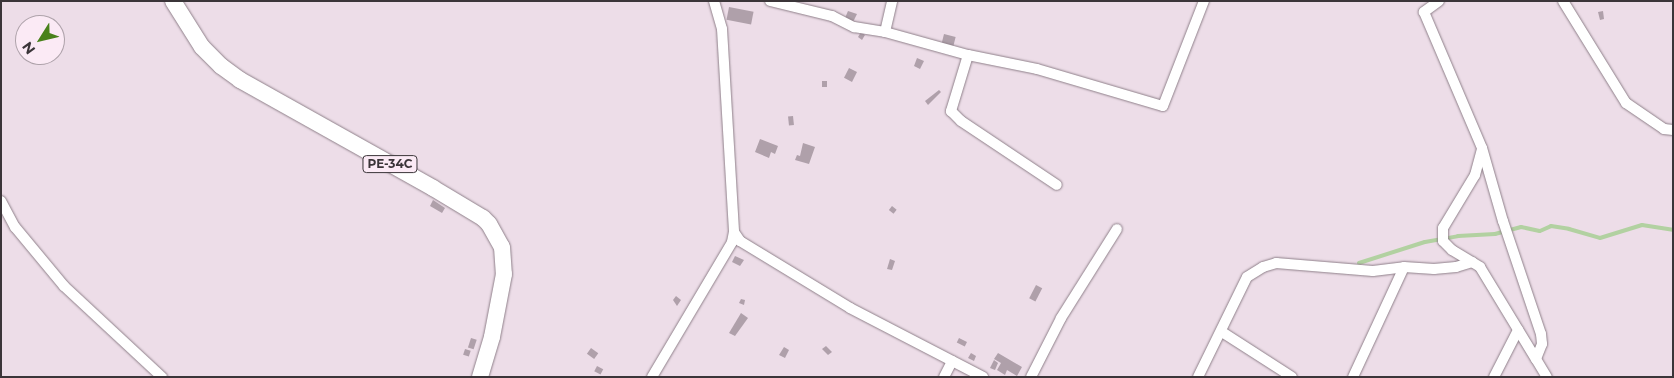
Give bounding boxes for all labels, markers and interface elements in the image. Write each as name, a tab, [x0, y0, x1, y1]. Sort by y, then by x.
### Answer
north arrow	[15, 15, 65, 65]
text: N	[18, 38, 39, 58]
road number: PE-34C	[361, 154, 419, 173]

